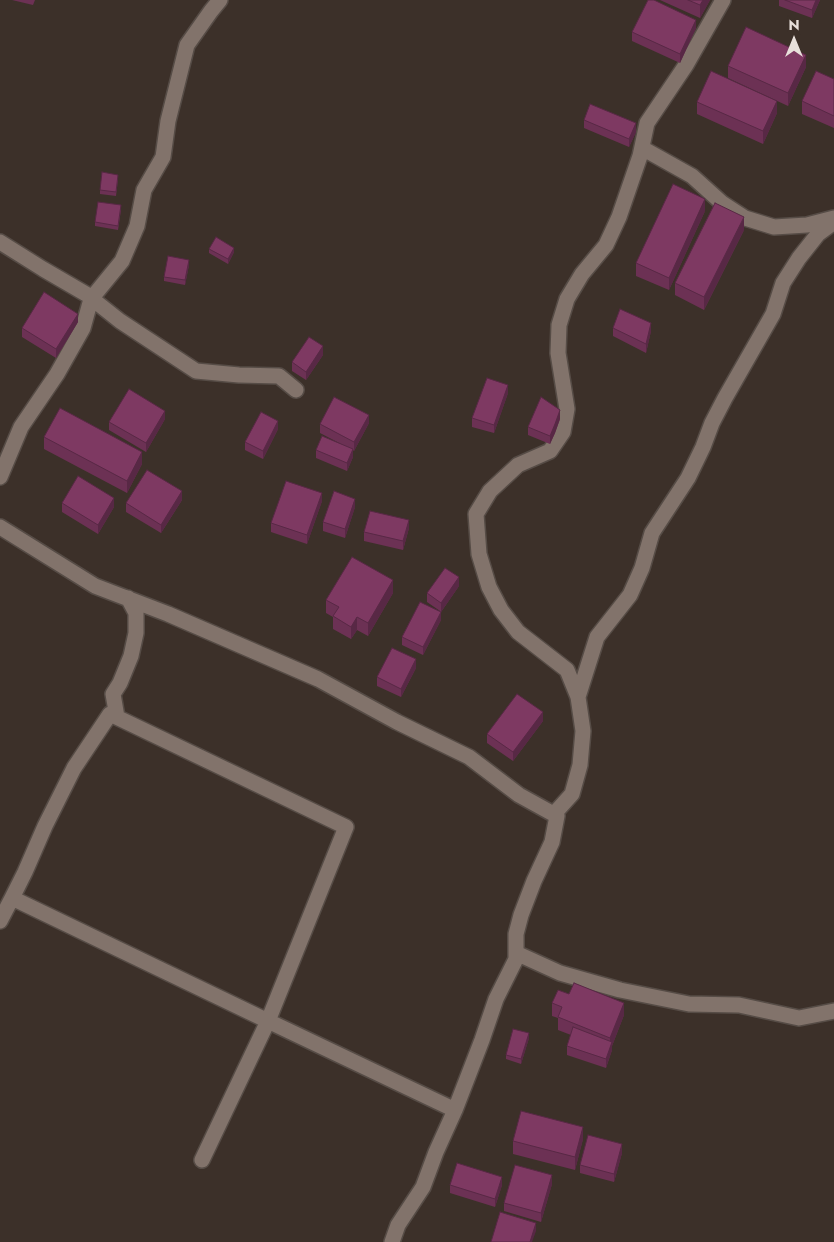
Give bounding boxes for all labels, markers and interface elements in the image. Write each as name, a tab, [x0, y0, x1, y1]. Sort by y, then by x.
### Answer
north arrow	[769, 15, 819, 65]
text: N	[788, 15, 800, 35]

